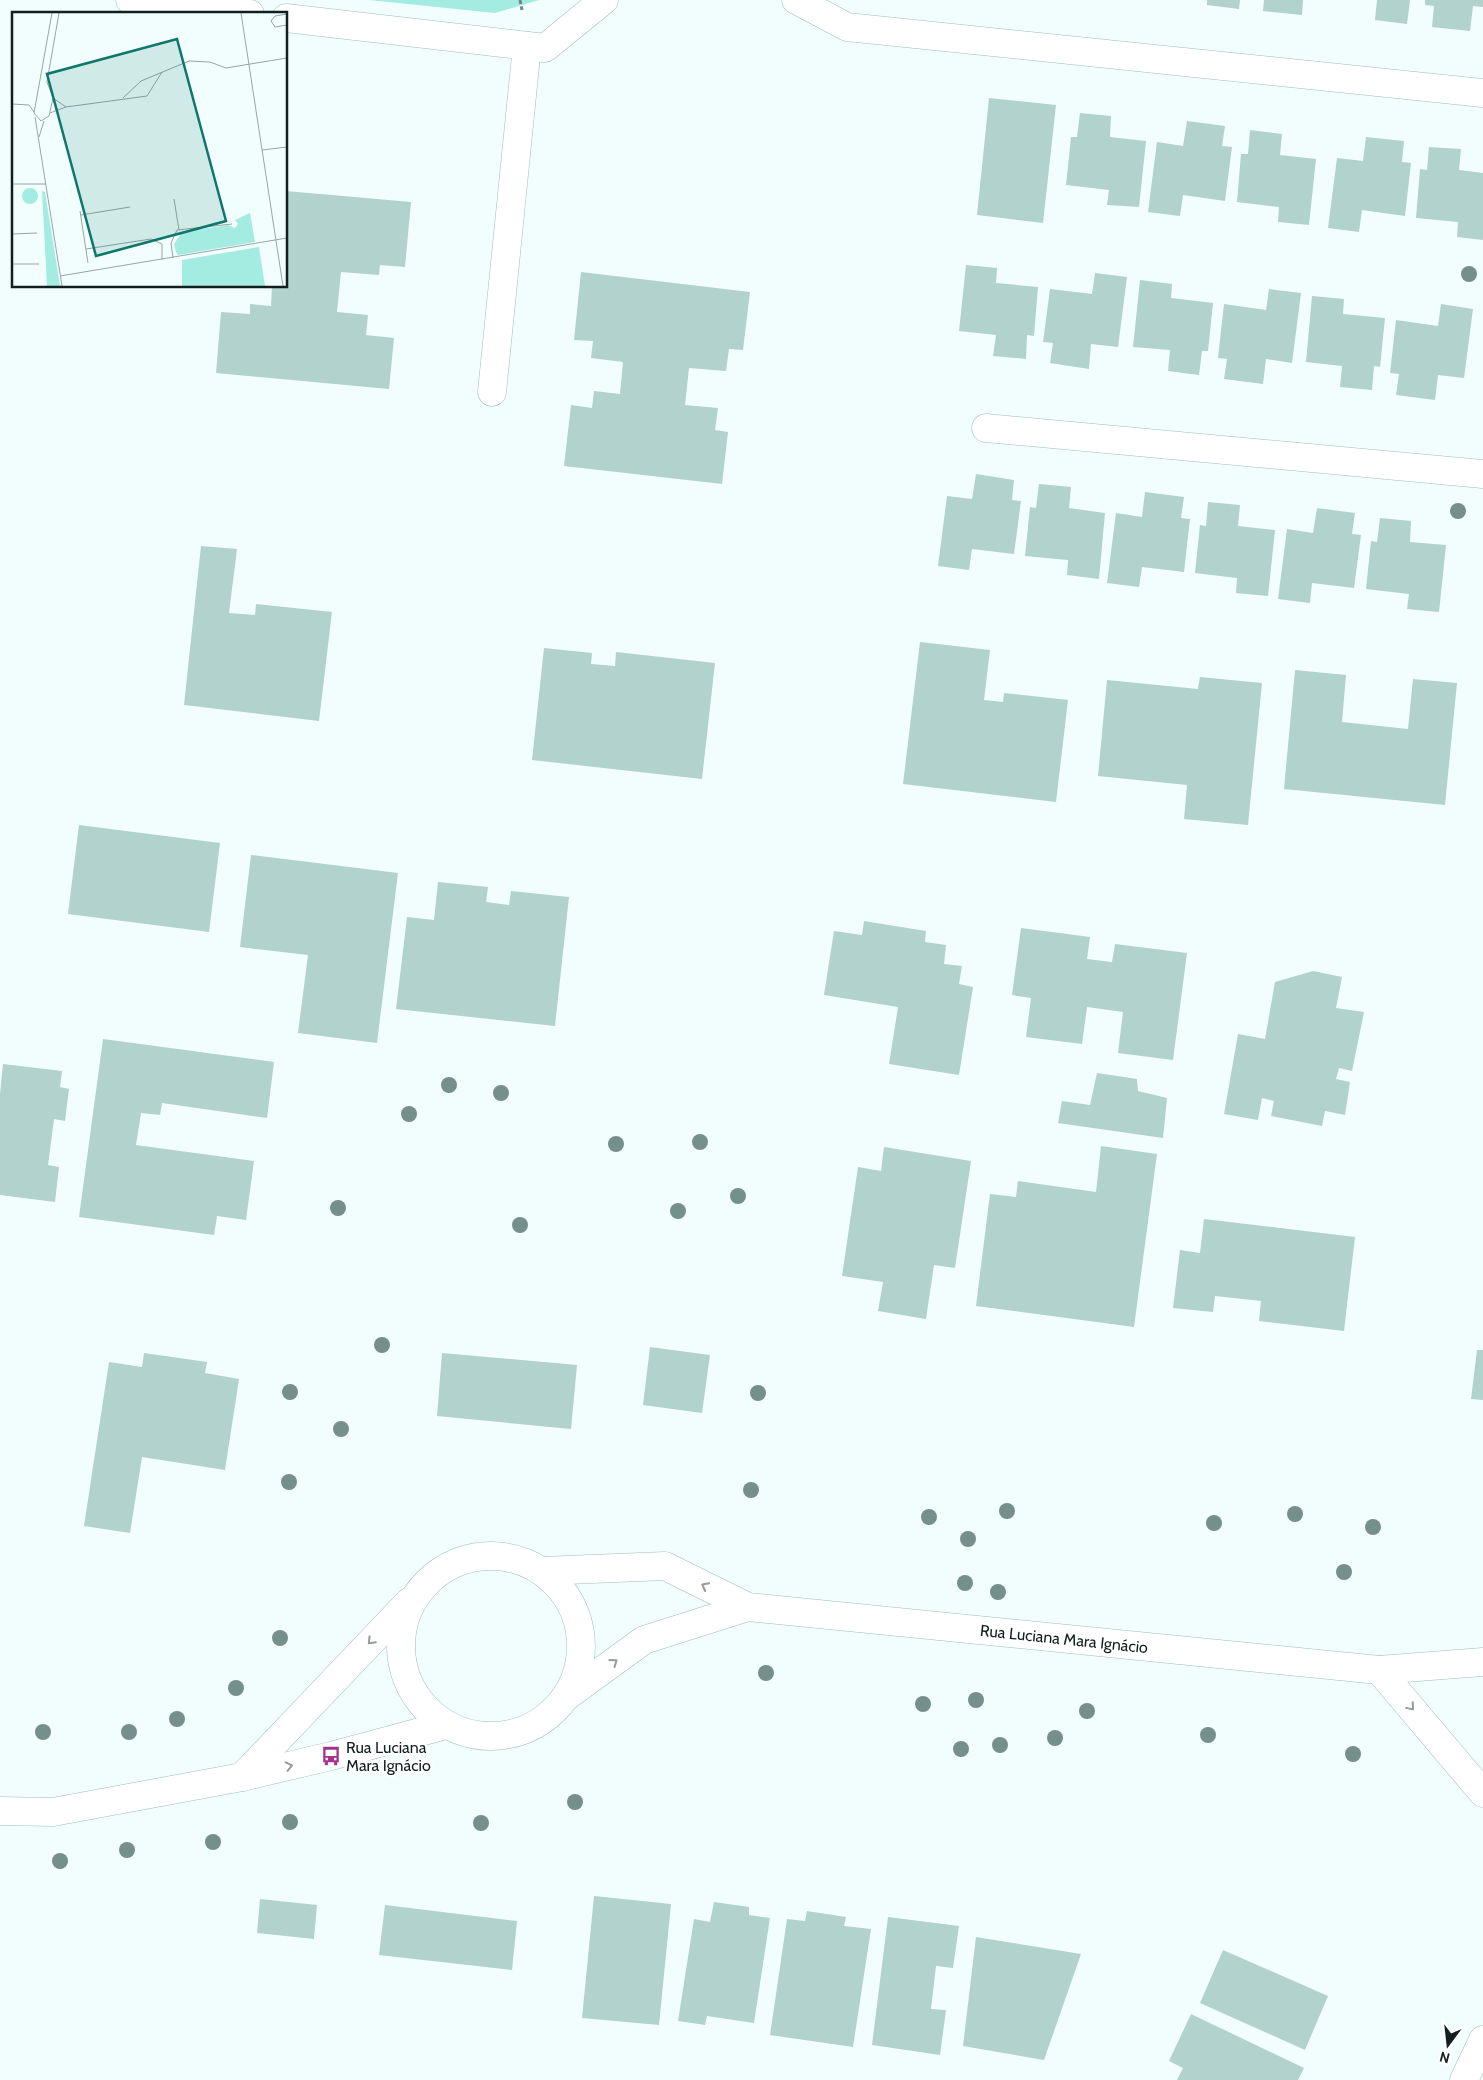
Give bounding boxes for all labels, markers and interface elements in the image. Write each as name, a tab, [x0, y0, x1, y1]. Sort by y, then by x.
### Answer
inset map	[12, 12, 288, 288]
one-way arrow	[701, 1581, 710, 1592]
street label: Rua Luciana Mara Ignácio	[979, 1621, 1149, 1657]
one-way arrow	[368, 1636, 377, 1645]
one-way arrow	[608, 1659, 618, 1668]
one-way arrow	[1405, 1702, 1414, 1711]
place label: Rua Luciana Mara Ignácio	[346, 1738, 431, 1775]
bus stop icon: Rua Luciana Mara Ignácio	[320, 1745, 342, 1767]
one-way arrow	[285, 1761, 294, 1772]
north arrow	[1423, 2020, 1473, 2070]
text: N	[1438, 2048, 1452, 2068]

